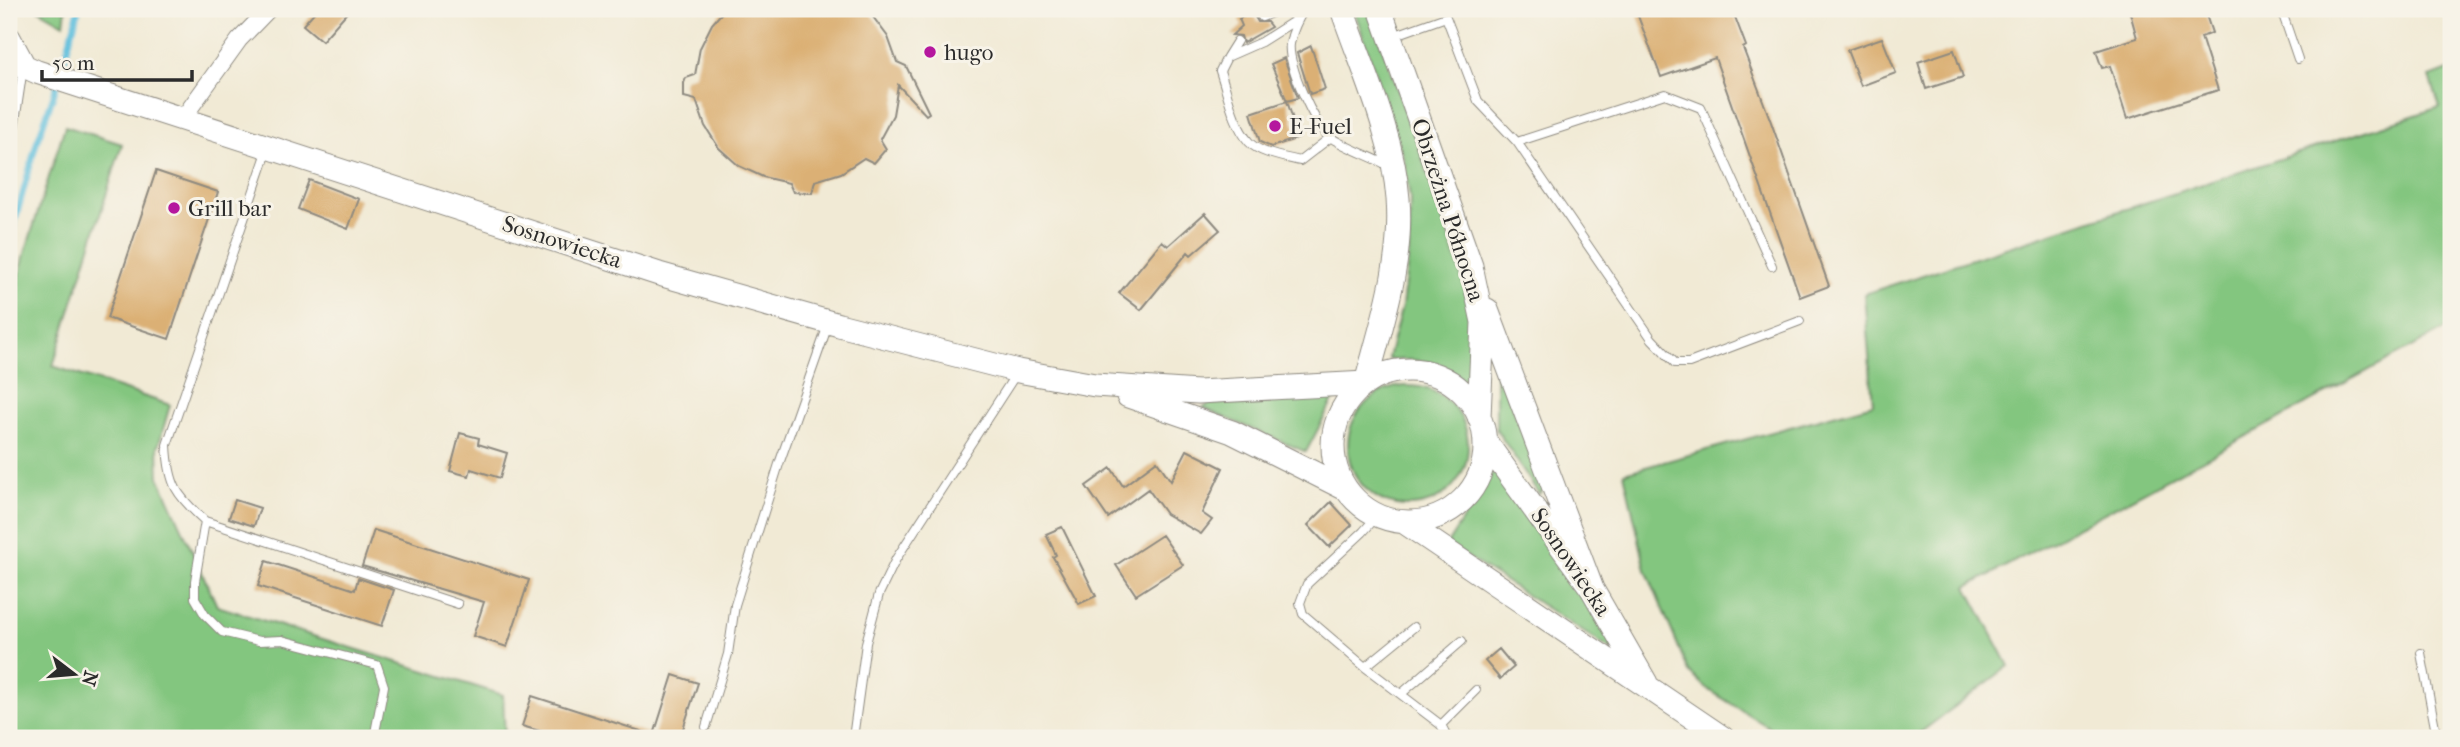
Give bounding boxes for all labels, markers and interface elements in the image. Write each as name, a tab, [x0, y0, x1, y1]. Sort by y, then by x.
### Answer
scale bar	[42, 38, 192, 82]
place label: hugo	[944, 39, 994, 66]
marker: hugo	[922, 44, 938, 60]
text: 50 m	[52, 51, 95, 75]
place label: E-Fuel	[1289, 113, 1353, 140]
street label: Obrzeżna Północna	[1406, 115, 1490, 305]
marker: E-Fuel	[1267, 118, 1283, 134]
place label: Grill bar	[188, 195, 271, 222]
marker: Grill bar	[166, 200, 182, 216]
street label: Sosnowiecka	[499, 210, 626, 274]
street label: Sosnowiecka	[1525, 503, 1617, 621]
north arrow	[38, 638, 108, 708]
text: N	[77, 668, 102, 689]

